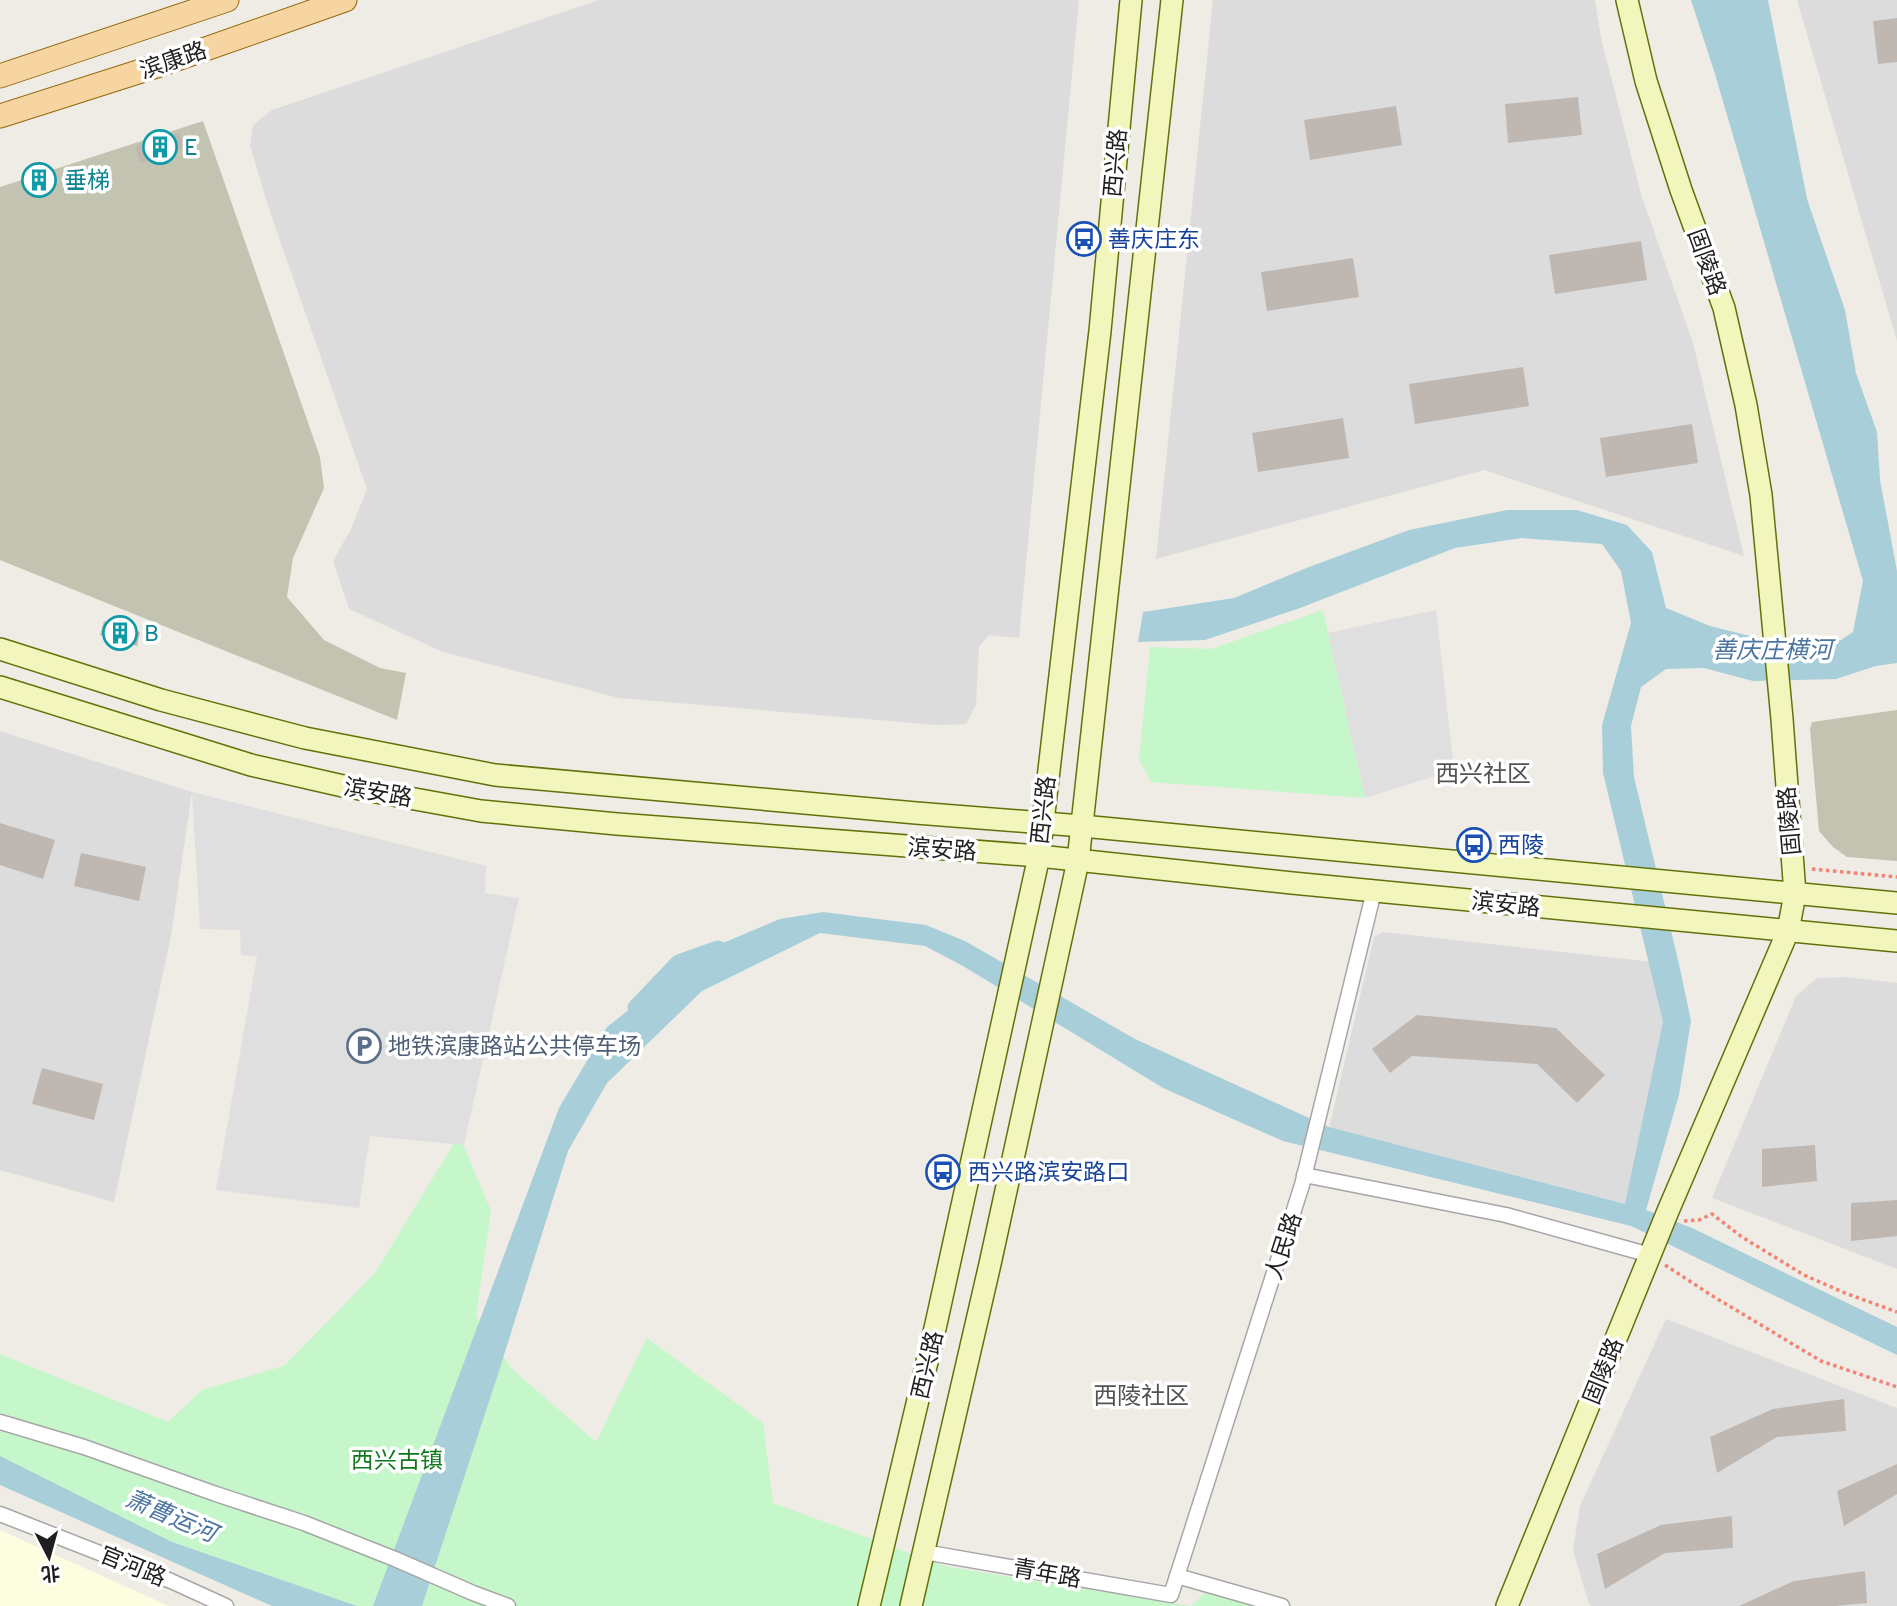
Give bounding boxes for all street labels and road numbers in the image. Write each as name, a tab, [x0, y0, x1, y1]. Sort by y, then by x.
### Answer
street label: 滨康路	[136, 37, 211, 87]
street label: 西兴路	[1100, 128, 1135, 199]
street label: 固陵路	[1679, 225, 1730, 300]
street label: 滨安路	[341, 774, 414, 815]
street label: 西兴路	[1027, 774, 1064, 846]
street label: 固陵路	[1774, 785, 1809, 856]
street label: 滨安路	[906, 835, 977, 868]
street label: 滨安路	[1470, 888, 1542, 925]
street label: 人民路	[1261, 1209, 1310, 1284]
street label: 西兴路	[908, 1329, 951, 1402]
street label: 固陵路	[1579, 1335, 1632, 1409]
street label: 官河路	[95, 1542, 169, 1595]
street label: 青年路	[1010, 1555, 1083, 1596]

